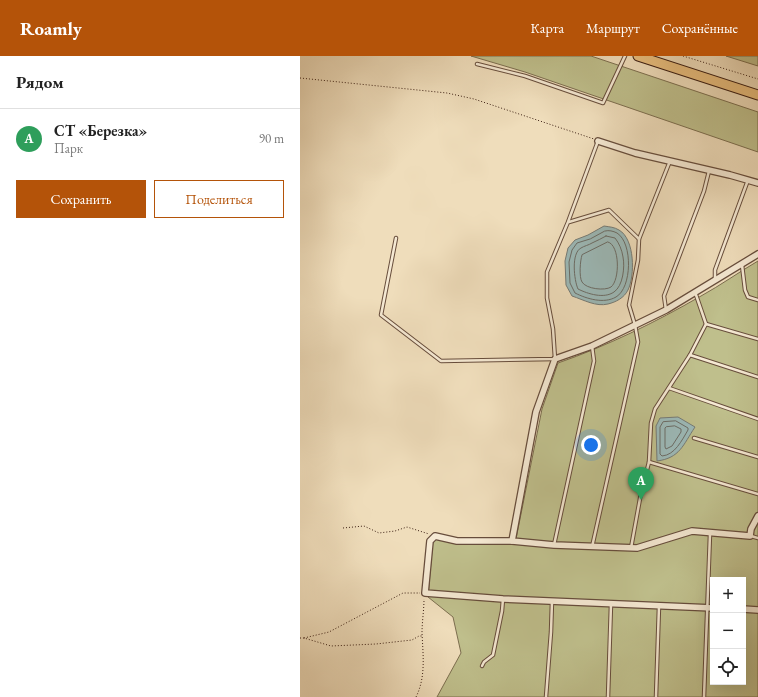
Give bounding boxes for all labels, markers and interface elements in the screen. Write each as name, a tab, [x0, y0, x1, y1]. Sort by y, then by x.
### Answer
text: Roamly	[20, 16, 82, 41]
text: Карта	[531, 19, 564, 37]
text: Маршрут	[586, 19, 640, 37]
text: Сохранённые	[662, 19, 738, 37]
text: Рядом	[16, 71, 64, 93]
text: СТ «Березка»	[54, 121, 147, 140]
text: A	[24, 130, 34, 147]
text: 90 m	[259, 130, 284, 147]
text: Парк	[54, 140, 83, 157]
button: Сохранить	[16, 180, 146, 218]
button: Поделиться	[154, 180, 284, 218]
your location	[581, 435, 601, 455]
pin: A	[628, 467, 654, 500]
map controls	[710, 577, 746, 685]
button: +	[710, 577, 746, 613]
button: −	[710, 613, 746, 649]
button: locate	[710, 649, 746, 685]

